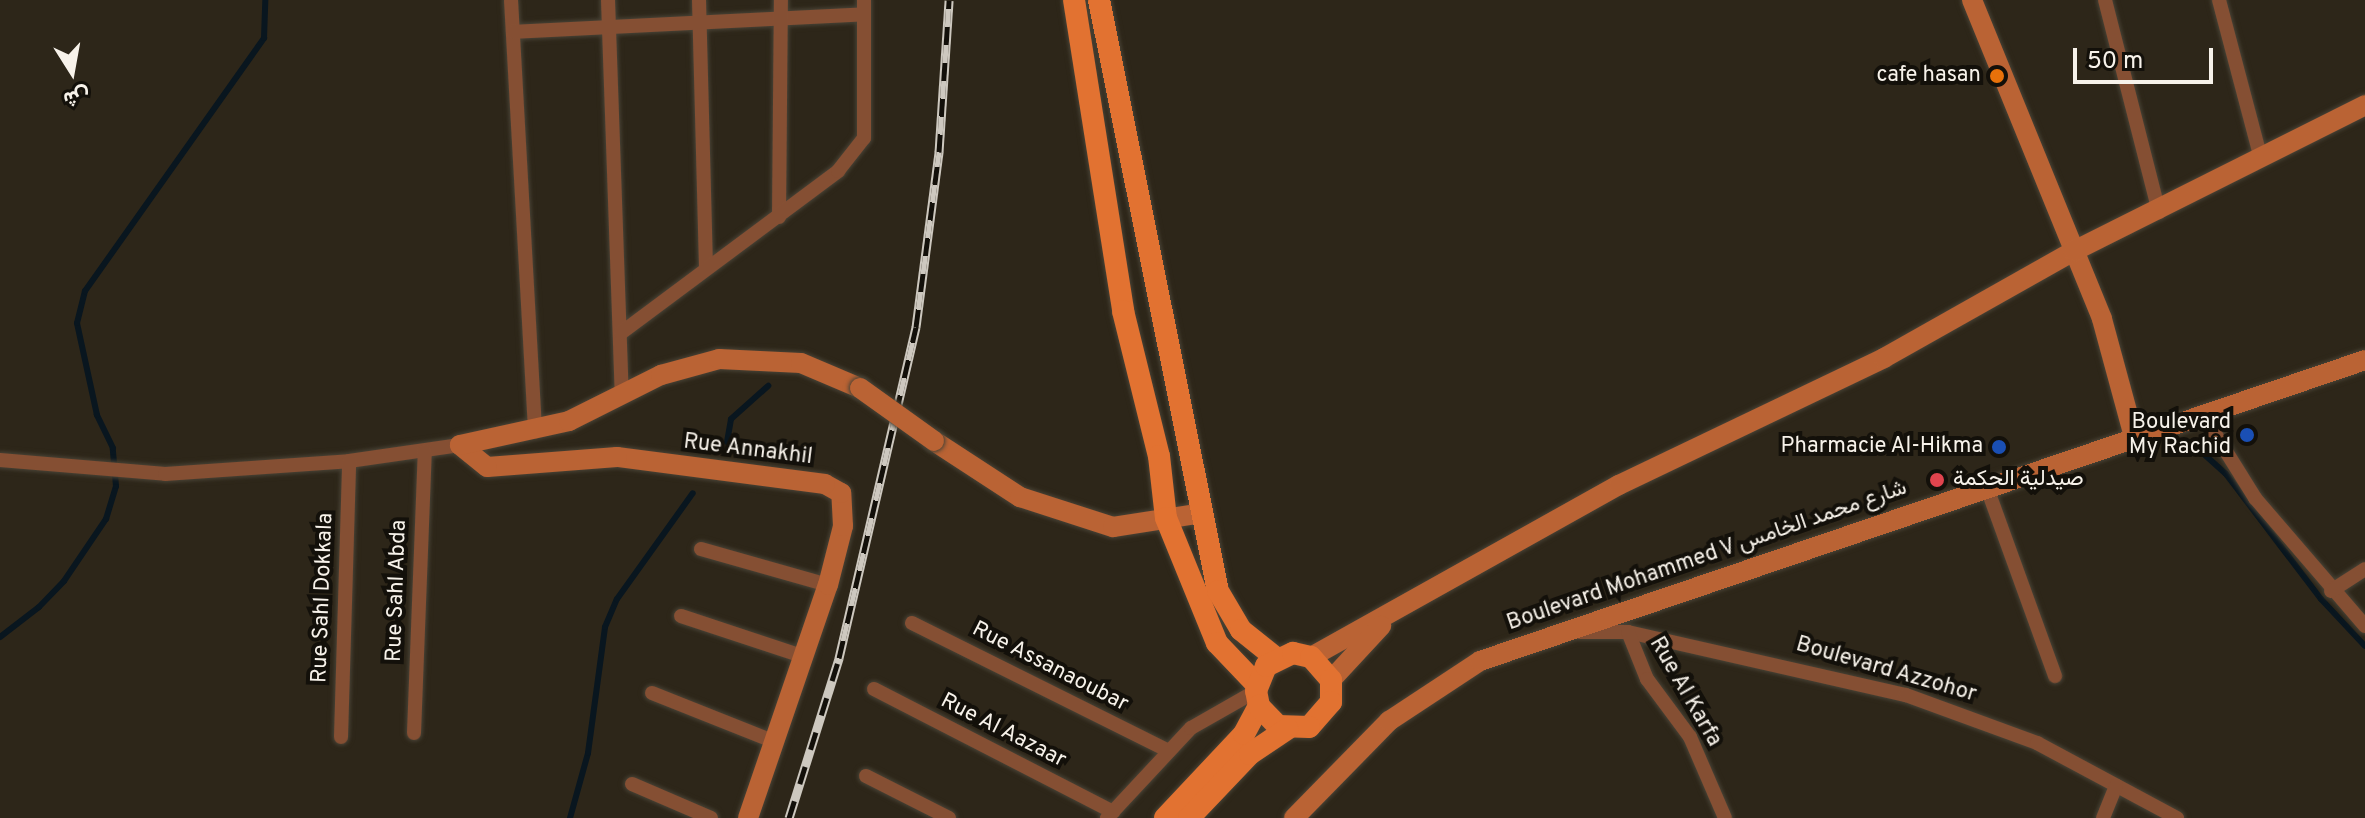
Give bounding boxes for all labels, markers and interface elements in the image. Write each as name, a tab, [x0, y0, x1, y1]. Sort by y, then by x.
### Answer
north arrow	[32, 32, 112, 112]
scale bar	[2077, 32, 2217, 82]
text: 50 m	[2087, 47, 2143, 77]
place label: cafe hasan	[1876, 63, 1981, 89]
marker: cafe hasan	[1988, 67, 2006, 85]
text: ش	[61, 80, 92, 112]
place label: Boulevard My Rachid	[2129, 409, 2231, 460]
marker: Boulevard My Rachid	[2238, 426, 2256, 444]
street label: Rue Annakhil	[682, 429, 814, 471]
place label: Pharmacie Al-Hikma	[1780, 434, 1983, 460]
marker: Pharmacie Al-Hikma	[1990, 438, 2008, 456]
place label: صيدلية الحكمة	[1953, 467, 2084, 493]
marker: صيدلية الحكمة	[1928, 471, 1946, 489]
street label: Boulevard Mohammed V شارع محمد الخامس	[1503, 475, 1911, 637]
street label: Rue Sahl Dokkala	[307, 512, 339, 684]
street label: Rue Sahl Abda	[381, 519, 413, 663]
street label: Rue Assanaoubar	[967, 616, 1133, 718]
street label: Boulevard Azzohor	[1792, 631, 1980, 709]
street label: Rue Al Karfa	[1643, 632, 1727, 752]
street label: Rue Al Aazaar	[935, 688, 1071, 774]

